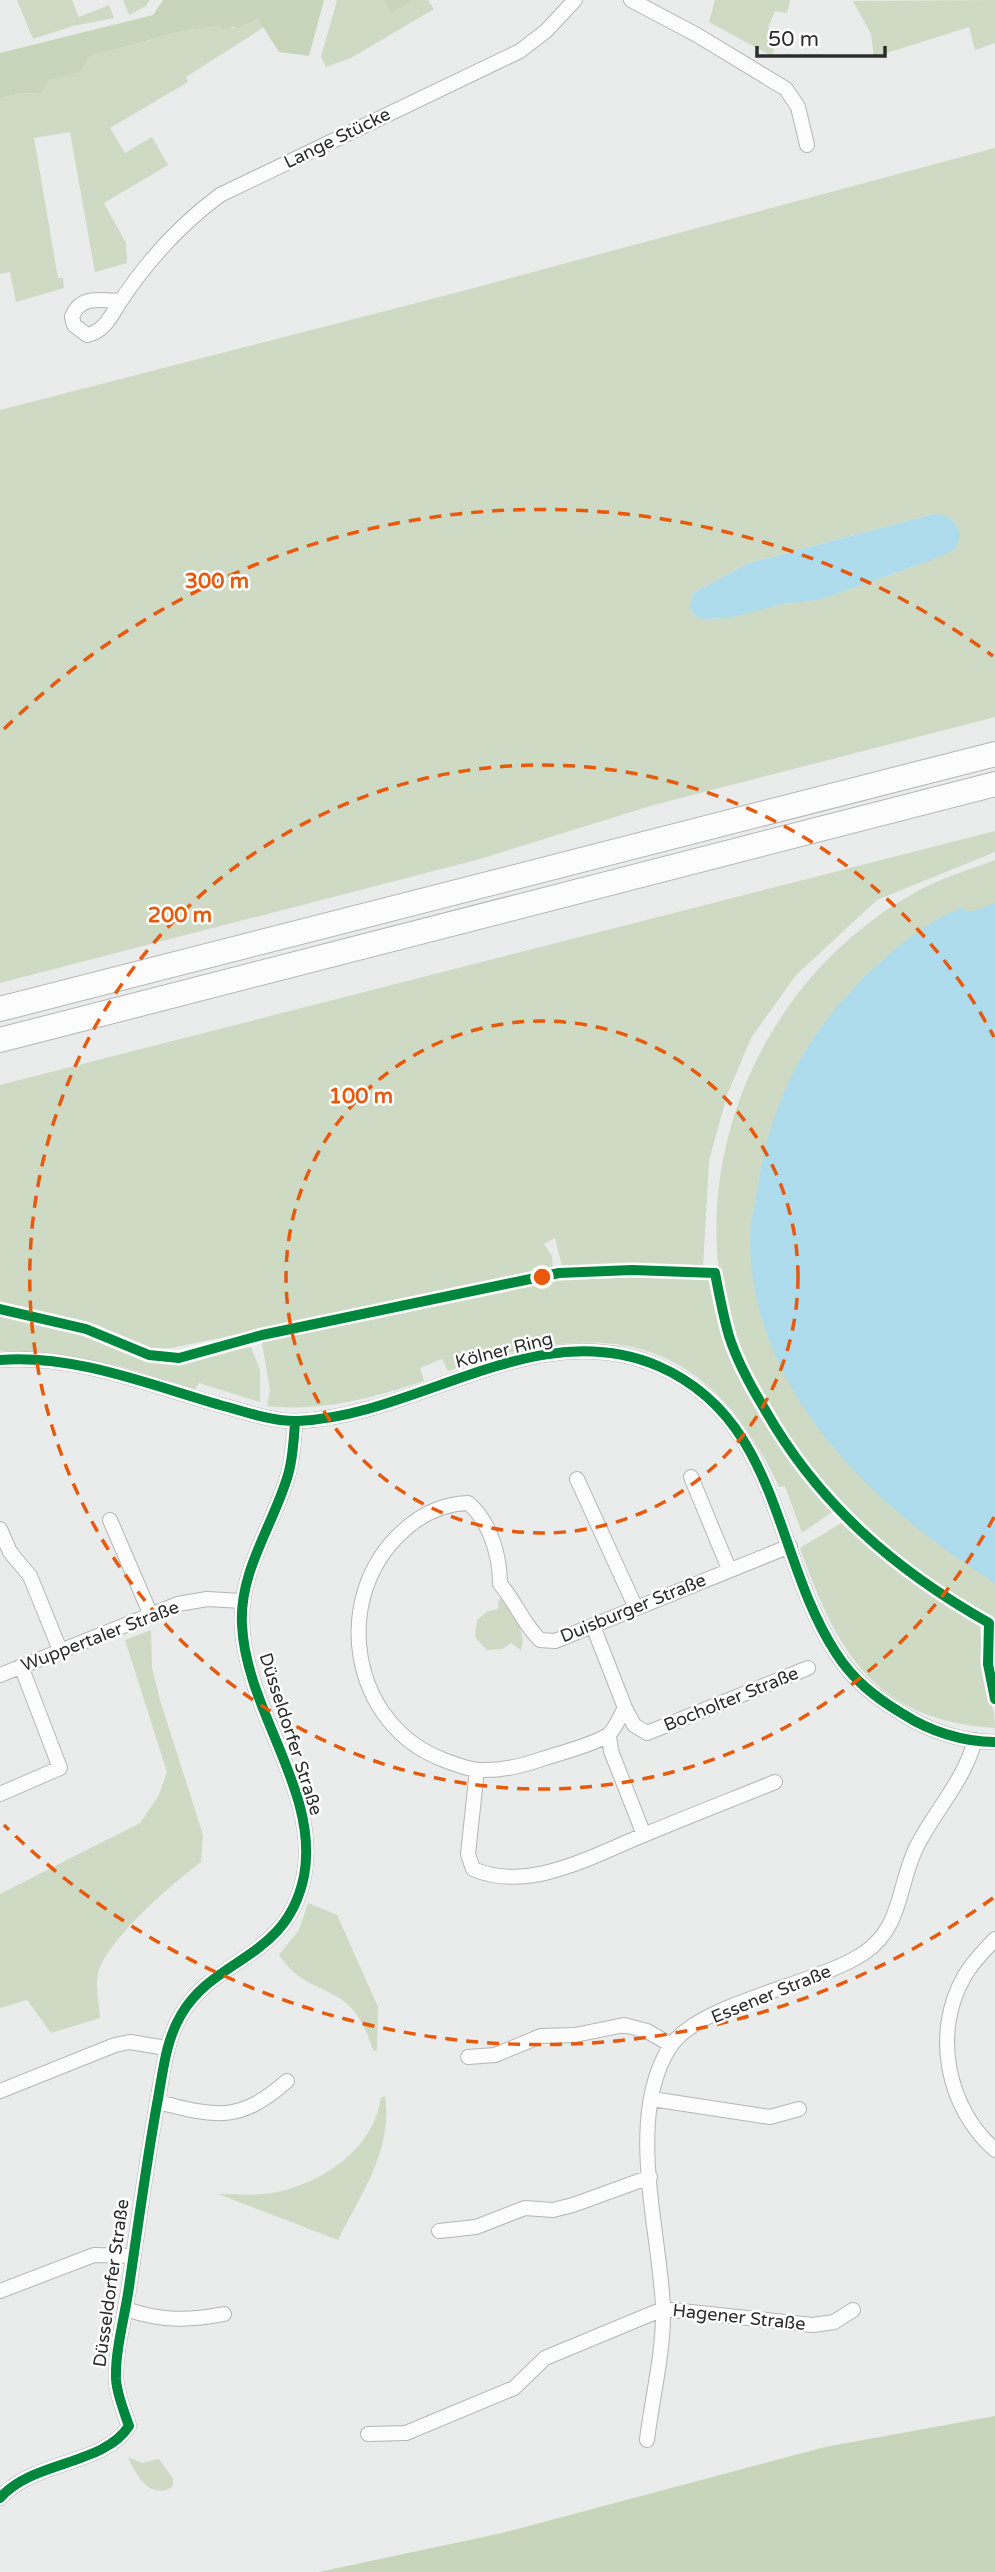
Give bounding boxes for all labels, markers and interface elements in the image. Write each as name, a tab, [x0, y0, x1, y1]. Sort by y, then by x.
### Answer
scale bar	[757, 14, 885, 58]
text: 50 m	[768, 27, 819, 52]
street label: Lange Stücke	[280, 103, 394, 173]
text: 300 m	[185, 569, 249, 594]
text: 200 m	[148, 903, 212, 928]
text: 100 m	[329, 1084, 393, 1109]
centre of rings	[530, 1265, 554, 1289]
street label: Kölner Ring	[453, 1327, 555, 1373]
street label: Duisburger Straße	[557, 1569, 709, 1647]
street label: Wuppertaler Straße	[18, 1596, 182, 1676]
street label: Düsseldorfer Straße	[254, 1650, 328, 1818]
street label: Bocholter Straße	[660, 1662, 802, 1736]
street label: Essener Straße	[708, 1960, 834, 2028]
street label: Düsseldorfer Straße	[88, 2198, 134, 2368]
street label: Hagener Straße	[671, 2299, 807, 2335]

